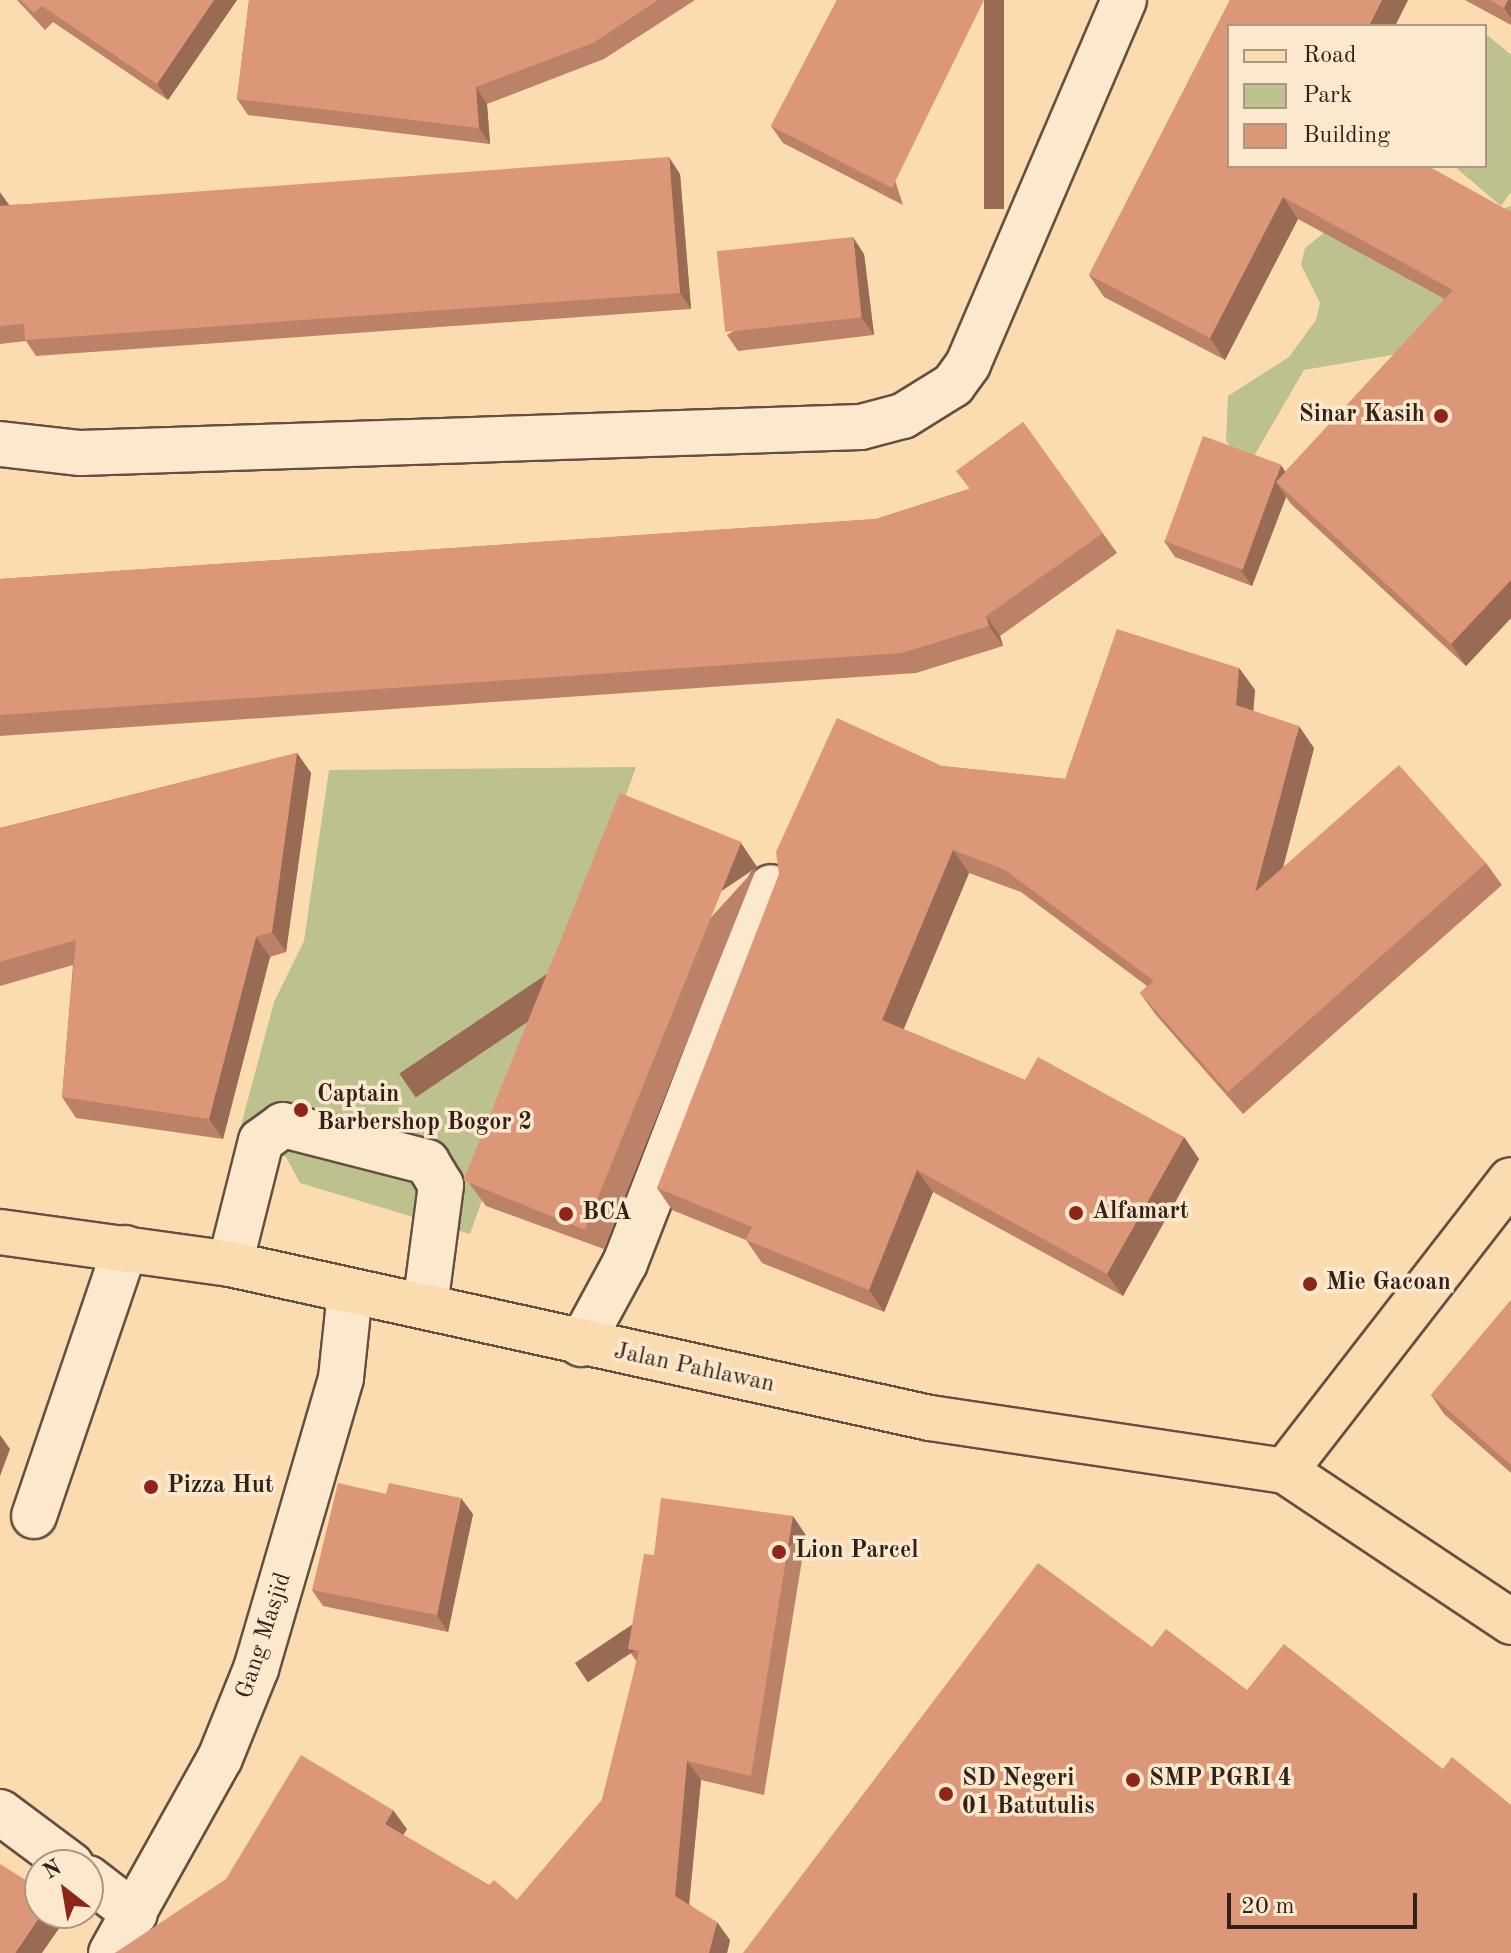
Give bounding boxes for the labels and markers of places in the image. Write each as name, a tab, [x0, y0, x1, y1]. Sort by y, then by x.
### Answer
place label: Sinar Kasih	[1299, 402, 1425, 430]
marker: Sinar Kasih	[1432, 407, 1450, 425]
place label: Captain Barbershop Bogor 2	[317, 1082, 532, 1138]
marker: Captain Barbershop Bogor 2	[292, 1101, 310, 1119]
place label: Alfamart	[1092, 1199, 1189, 1227]
place label: BCA	[582, 1200, 632, 1228]
marker: Alfamart	[1067, 1204, 1085, 1222]
marker: BCA	[557, 1205, 575, 1223]
place label: Mie Gacoan	[1326, 1270, 1451, 1298]
marker: Mie Gacoan	[1301, 1275, 1319, 1293]
place label: Pizza Hut	[167, 1473, 274, 1501]
marker: Pizza Hut	[142, 1478, 160, 1496]
place label: Lion Parcel	[795, 1538, 919, 1566]
marker: Lion Parcel	[770, 1543, 788, 1561]
place label: SD Negeri 01 Batutulis	[962, 1766, 1094, 1822]
place label: SMP PGRI 4	[1149, 1766, 1292, 1794]
marker: SMP PGRI 4	[1124, 1771, 1142, 1789]
marker: SD Negeri 01 Batutulis	[937, 1785, 955, 1803]

